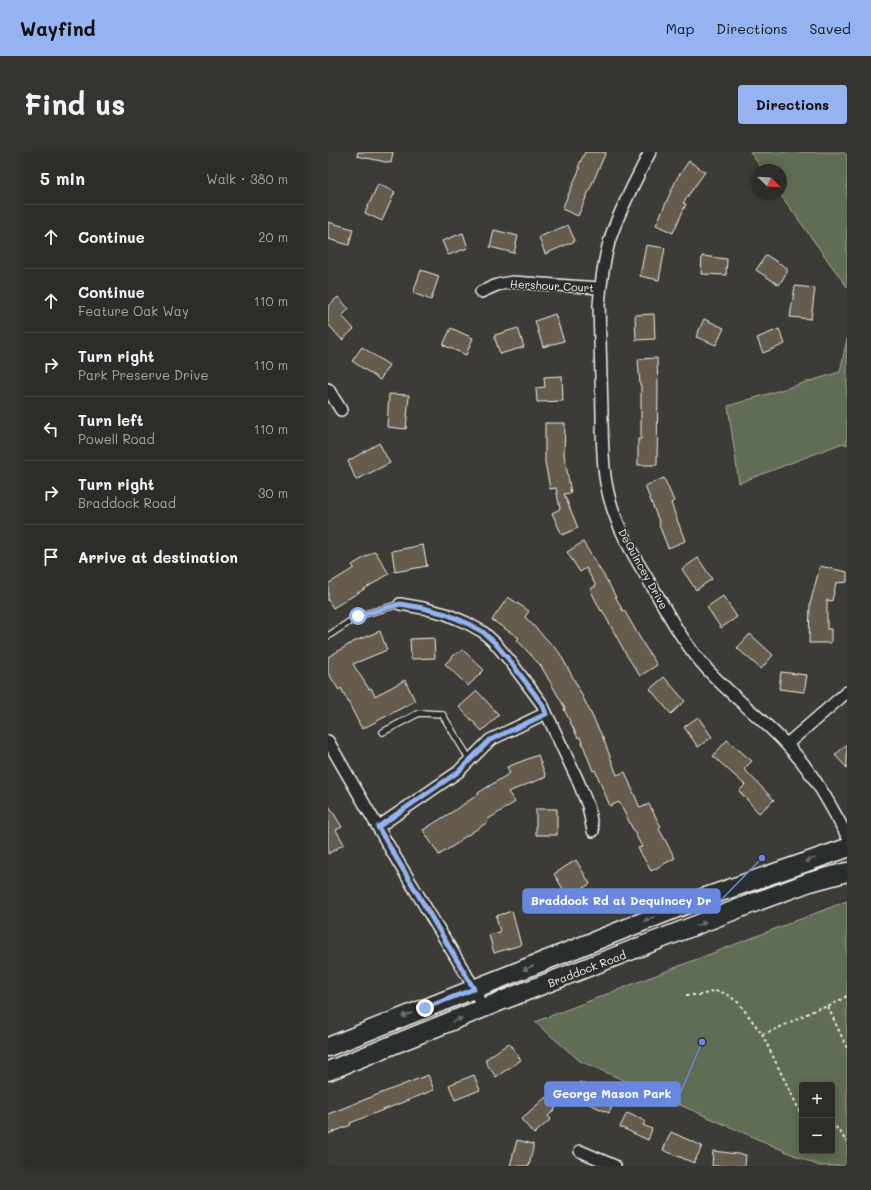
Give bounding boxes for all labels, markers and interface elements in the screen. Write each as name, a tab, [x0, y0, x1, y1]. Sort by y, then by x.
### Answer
text: Wayfind	[20, 16, 96, 41]
text: Map	[666, 19, 694, 38]
text: Directions	[716, 19, 787, 38]
text: Saved	[809, 19, 851, 38]
button: Directions	[738, 85, 847, 124]
text: Find us	[24, 86, 125, 122]
north arrow	[751, 164, 787, 200]
text: 5 min	[40, 167, 85, 189]
text: Walk · 380 m	[206, 170, 288, 187]
icon: ahead	[40, 226, 62, 248]
text: Continue	[78, 227, 145, 247]
text: 20 m	[258, 228, 288, 245]
street label: Hershour Court	[510, 276, 595, 295]
text: Continue	[78, 282, 145, 302]
icon: ahead	[40, 290, 62, 312]
text: 110 m	[254, 292, 288, 309]
text: Feature Oak Way	[78, 302, 189, 319]
text: Turn right	[78, 346, 155, 366]
icon: right	[40, 354, 62, 376]
text: 110 m	[254, 356, 288, 373]
text: Park Preserve Drive	[78, 366, 208, 383]
text: Turn left	[78, 410, 143, 430]
icon: left	[40, 418, 62, 440]
text: 110 m	[254, 420, 288, 437]
text: Powell Road	[78, 430, 155, 447]
text: Turn right	[78, 474, 155, 494]
icon: right	[40, 482, 62, 504]
text: 30 m	[258, 484, 288, 501]
text: Braddock Road	[78, 494, 176, 511]
street label: DeQuincey Drive	[615, 526, 672, 612]
icon: arrive	[40, 546, 62, 568]
text: Arrive at destination	[78, 547, 238, 567]
route start	[349, 607, 367, 625]
one-way arrow	[804, 858, 816, 864]
callout: Braddock Rd at Dequincey Dr	[523, 889, 720, 913]
text: Braddock Rd at Dequincey Dr	[531, 892, 711, 908]
one-way arrow	[642, 917, 654, 923]
one-way arrow	[695, 921, 707, 927]
street label: Braddock Road	[545, 947, 628, 990]
one-way arrow	[521, 965, 533, 971]
route end	[416, 999, 434, 1017]
one-way arrow	[400, 1013, 412, 1019]
one-way arrow	[452, 1016, 464, 1022]
callout: George Mason Park	[545, 1082, 680, 1106]
map controls	[799, 1082, 835, 1154]
button: +	[799, 1082, 835, 1118]
text: George Mason Park	[553, 1085, 671, 1101]
button: −	[799, 1118, 835, 1154]

